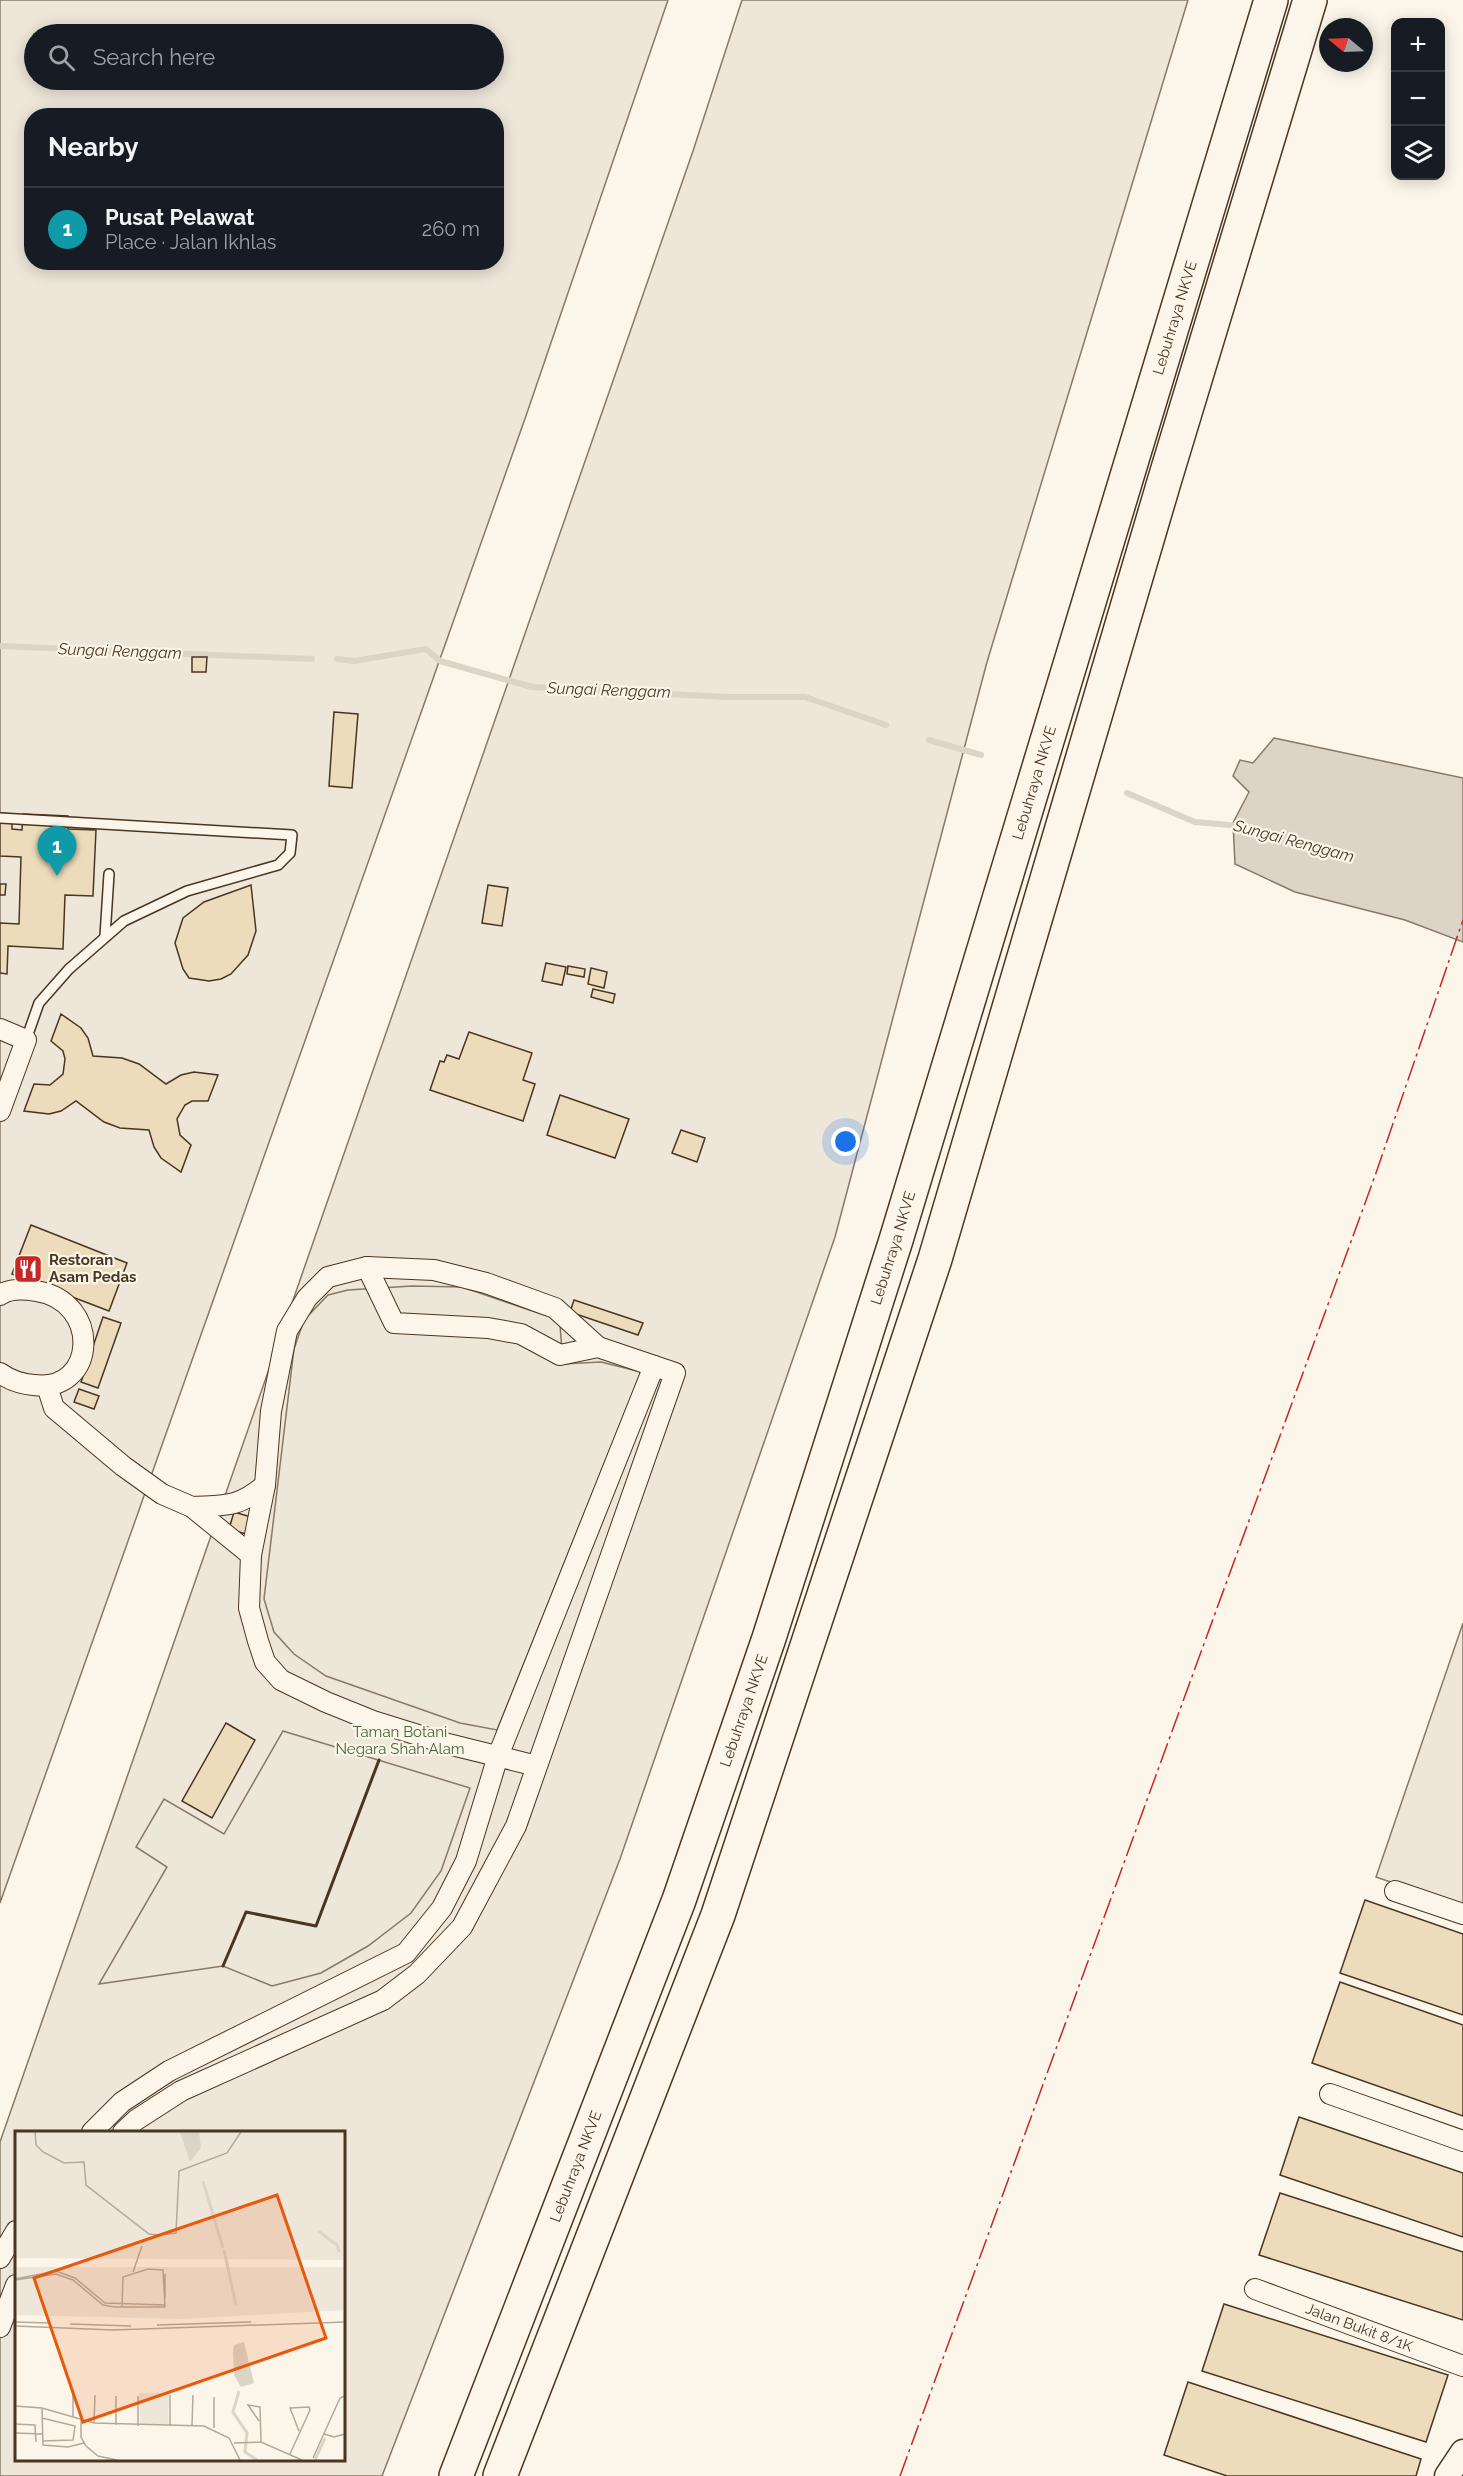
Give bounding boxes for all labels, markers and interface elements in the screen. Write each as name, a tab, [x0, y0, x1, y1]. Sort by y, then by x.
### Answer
north arrow	[1319, 18, 1373, 72]
map controls	[1391, 18, 1445, 180]
button: +	[1391, 18, 1445, 72]
search box	[24, 24, 504, 90]
icon: search	[45, 41, 78, 74]
text: Search here	[93, 44, 215, 70]
button: −	[1391, 72, 1445, 126]
button: layers	[1391, 126, 1445, 180]
text: Nearby	[48, 132, 138, 162]
text: Pusat Pelawat	[105, 204, 254, 230]
text: 1	[63, 217, 72, 241]
text: 260 m	[422, 217, 480, 241]
text: Place · Jalan Ikhlas	[105, 230, 277, 254]
street label: Lebuhraya NKVE	[1149, 259, 1201, 377]
water label: Sungai Renggam	[57, 639, 182, 663]
water label: Sungai Renggam	[546, 678, 671, 702]
street label: Lebuhraya NKVE	[1009, 724, 1060, 842]
water label: Sungai Renggam	[1231, 816, 1356, 866]
pin: 1	[38, 826, 76, 876]
your location	[831, 1127, 860, 1156]
street label: Lebuhraya NKVE	[867, 1189, 919, 1307]
place label: Restoran Asam Pedas	[49, 1251, 136, 1286]
restaurant icon: Restoran Asam Pedas	[12, 1253, 44, 1285]
street label: Lebuhraya NKVE	[716, 1652, 772, 1769]
park label: Taman Botani Negara Shah Alam	[335, 1723, 465, 1758]
street label: Lebuhraya NKVE	[546, 2108, 606, 2225]
inset map	[15, 2131, 345, 2461]
street label: Jalan Bukit 8/1K	[1303, 2299, 1415, 2356]

